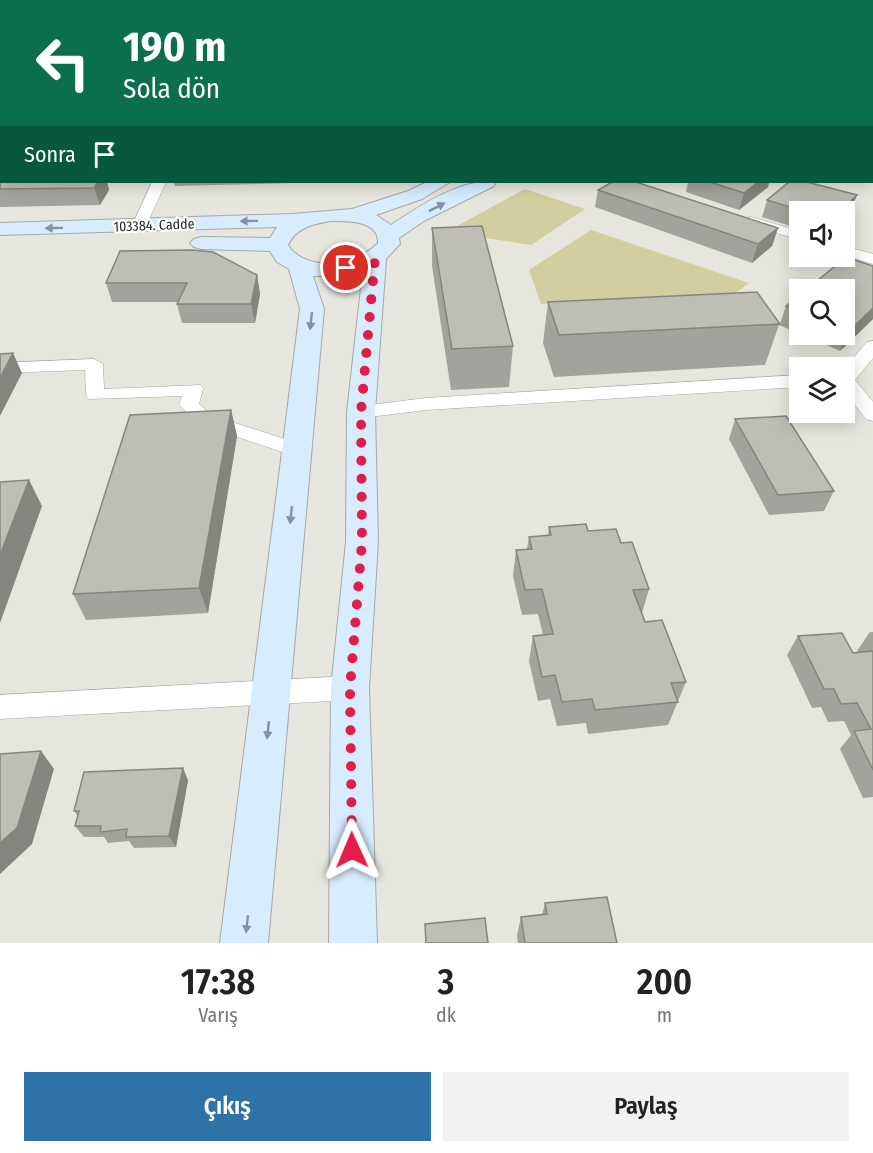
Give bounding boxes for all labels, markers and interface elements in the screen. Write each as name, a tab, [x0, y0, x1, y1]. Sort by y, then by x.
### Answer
text: 190 m	[123, 22, 226, 72]
icon: left	[24, 24, 102, 102]
text: Sola dön	[123, 73, 220, 105]
icon: arrive	[88, 138, 121, 171]
text: Sonra	[24, 141, 76, 168]
map controls	[789, 201, 855, 423]
button: sound	[789, 201, 855, 267]
one-way arrow	[429, 202, 446, 212]
street label: 103384. Cadde	[113, 216, 195, 235]
one-way arrow	[240, 216, 259, 226]
one-way arrow	[45, 223, 64, 233]
pin	[320, 242, 371, 293]
icon: arrive	[329, 251, 362, 284]
button: search	[789, 279, 855, 345]
one-way arrow	[306, 312, 316, 331]
button: layers	[789, 357, 855, 423]
one-way arrow	[286, 506, 296, 525]
one-way arrow	[263, 721, 273, 740]
position arrow	[320, 818, 384, 882]
one-way arrow	[242, 915, 251, 934]
text: 17:38	[181, 960, 255, 1004]
text: 3	[438, 960, 454, 1004]
text: 200	[637, 960, 692, 1004]
text: Varış	[198, 1003, 238, 1027]
text: dk	[436, 1003, 456, 1027]
text: m	[657, 1003, 672, 1027]
button: Çıkış	[24, 1072, 431, 1141]
button: Paylaş	[443, 1072, 849, 1141]

